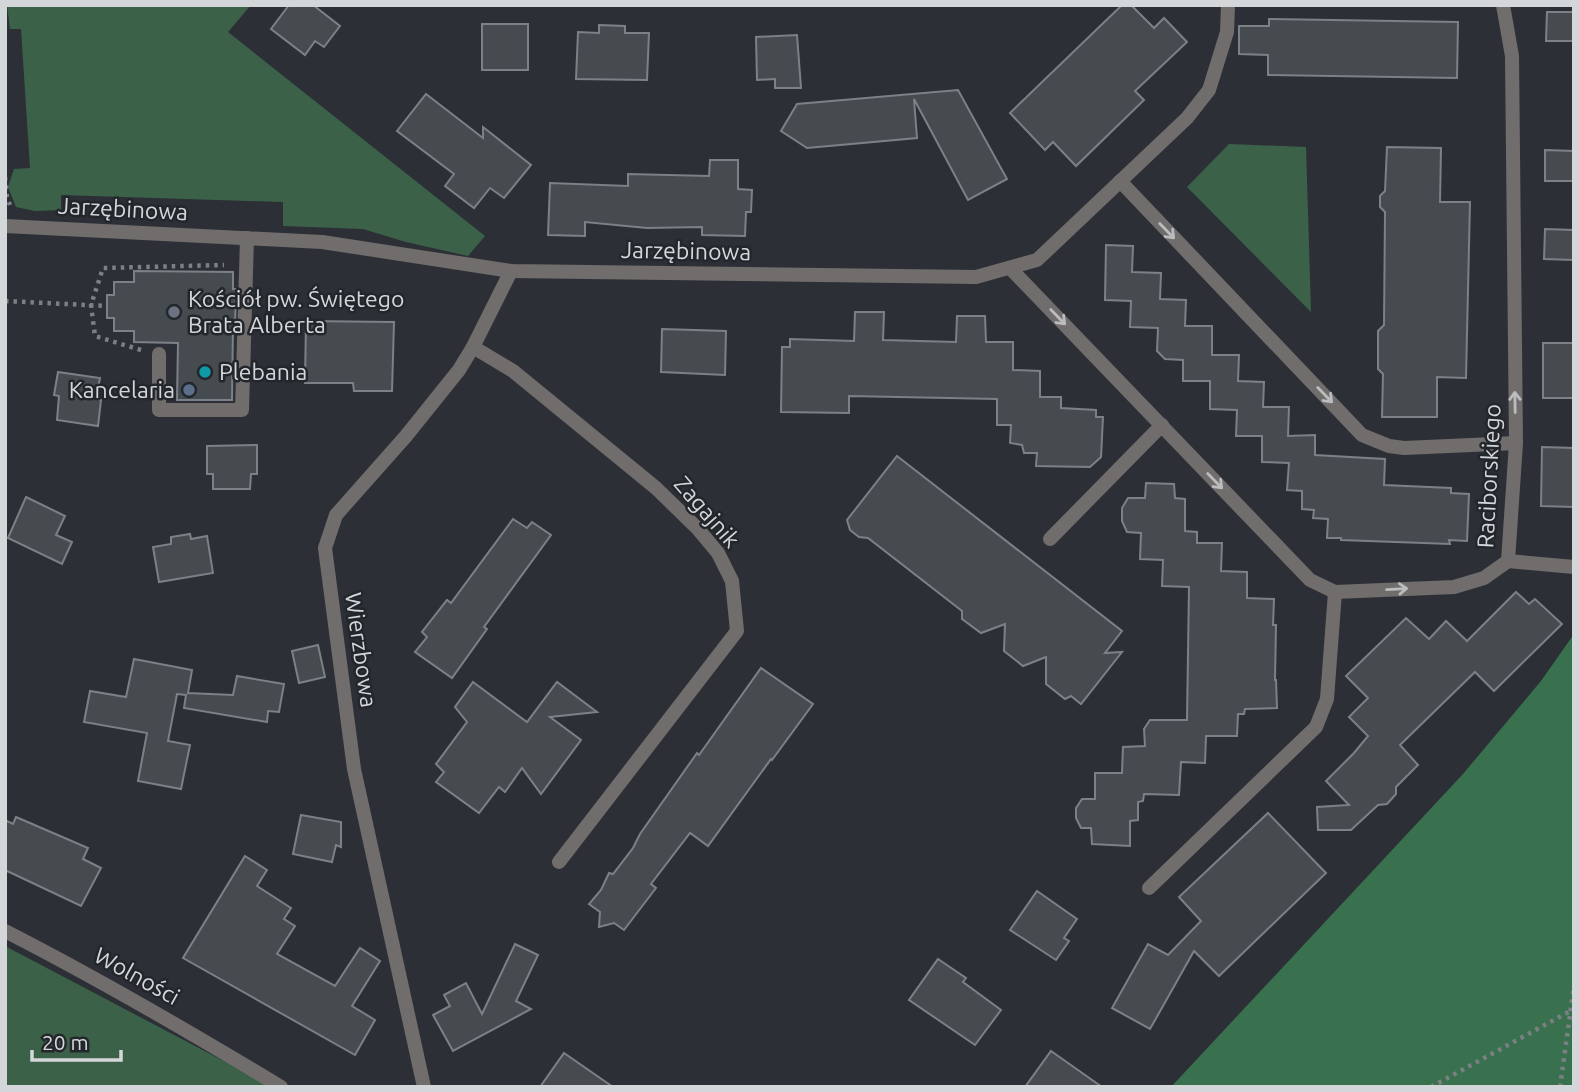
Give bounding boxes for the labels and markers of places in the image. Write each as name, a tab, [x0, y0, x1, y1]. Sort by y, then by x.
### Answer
place label: Kościół pw. Świętego Brata Alberta	[188, 285, 404, 337]
marker: Kościół pw. Świętego Brata Alberta	[166, 304, 182, 320]
place label: Plebania	[219, 359, 307, 384]
marker: Plebania	[197, 364, 213, 380]
place label: Kancelaria	[69, 377, 175, 402]
marker: Kancelaria	[181, 382, 197, 398]

